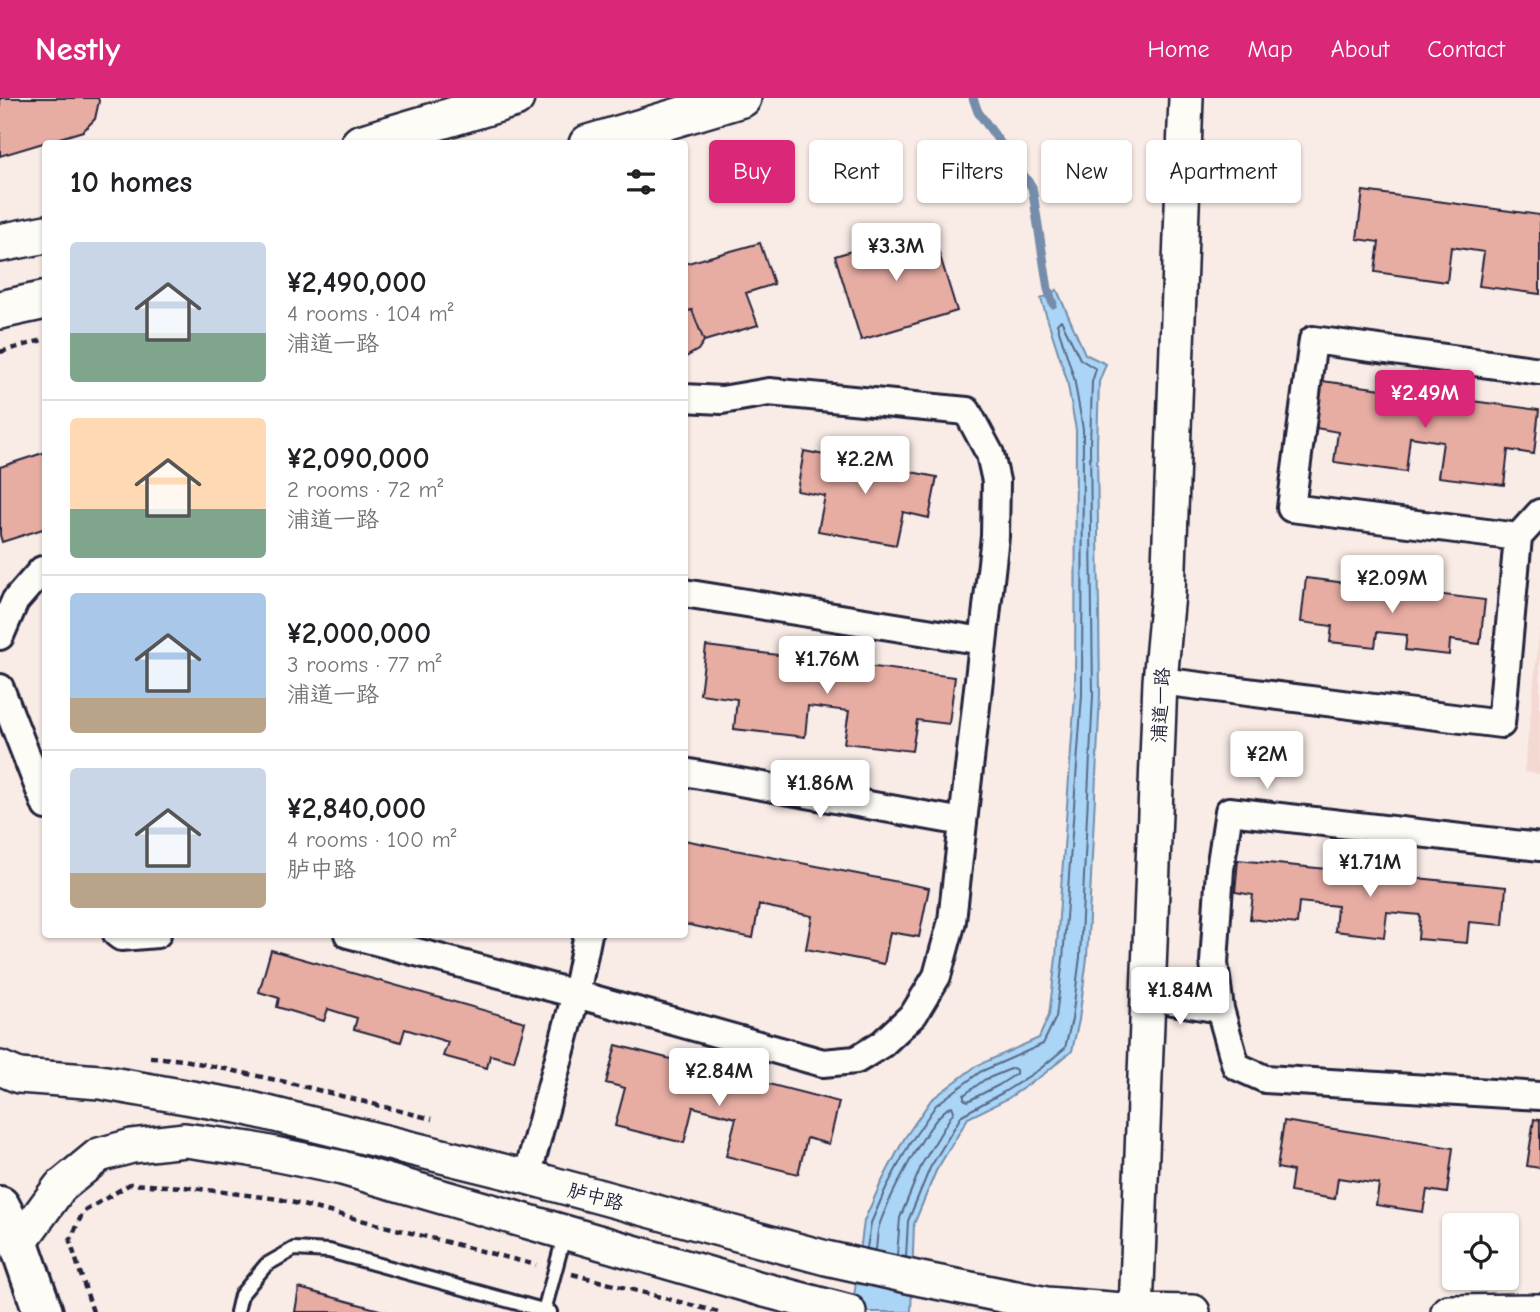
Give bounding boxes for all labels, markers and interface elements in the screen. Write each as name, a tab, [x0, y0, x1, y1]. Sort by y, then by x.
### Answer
text: Nestly	[35, 30, 120, 68]
text: Home	[1148, 35, 1209, 63]
text: Map	[1247, 35, 1293, 63]
text: About	[1331, 35, 1389, 63]
text: Contact	[1427, 35, 1505, 63]
chip: Buy	[709, 140, 795, 203]
chip: Rent	[809, 140, 903, 203]
chip: Filters	[917, 140, 1027, 203]
chip: New	[1041, 140, 1132, 203]
chip: Apartment	[1146, 140, 1301, 203]
icon: filters	[622, 163, 660, 201]
text: 10 homes	[70, 165, 192, 200]
pin: ¥3.3M	[847, 223, 945, 283]
text: ¥3.3M	[868, 232, 924, 259]
text: ¥2,490,000	[287, 265, 427, 300]
icon: home	[126, 270, 210, 354]
text: 4 rooms · 104 m²	[287, 300, 454, 327]
text: 浦道一路	[287, 330, 379, 357]
pin: ¥2.49M	[1368, 370, 1482, 430]
text: ¥2.49M	[1391, 379, 1459, 406]
pin: ¥2.2M	[816, 436, 914, 496]
text: ¥2,090,000	[287, 441, 430, 476]
text: ¥2.2M	[837, 445, 893, 472]
icon: home	[126, 446, 210, 530]
text: 2 rooms · 72 m²	[287, 476, 443, 503]
text: 浦道一路	[287, 506, 379, 533]
pin: ¥2.09M	[1335, 556, 1449, 615]
text: ¥2.09M	[1357, 564, 1427, 591]
text: ¥2,000,000	[287, 616, 431, 651]
icon: home	[126, 621, 210, 705]
pin: ¥1.76M	[770, 636, 884, 696]
text: ¥1.76M	[795, 645, 859, 672]
text: 3 rooms · 77 m²	[287, 651, 442, 678]
street label: 浦道一路	[1148, 667, 1174, 744]
text: 浦道一路	[287, 681, 379, 708]
pin: ¥2M	[1233, 732, 1301, 791]
text: ¥2M	[1246, 740, 1288, 767]
pin: ¥1.86M	[763, 760, 877, 820]
text: ¥1.86M	[787, 769, 853, 796]
text: ¥2,840,000	[287, 791, 426, 826]
icon: home	[126, 796, 210, 880]
text: 4 rooms · 100 m²	[287, 826, 456, 853]
pin: ¥1.71M	[1313, 840, 1427, 899]
text: ¥1.71M	[1339, 848, 1401, 875]
text: 胪中路	[287, 856, 356, 883]
pin: ¥1.84M	[1123, 968, 1237, 1027]
text: ¥1.84M	[1147, 976, 1213, 1003]
pin: ¥2.84M	[662, 1048, 776, 1108]
text: ¥2.84M	[685, 1057, 753, 1084]
street label: 胪中路	[565, 1179, 626, 1215]
map controls	[1442, 1213, 1519, 1290]
button: locate	[1442, 1213, 1519, 1290]

